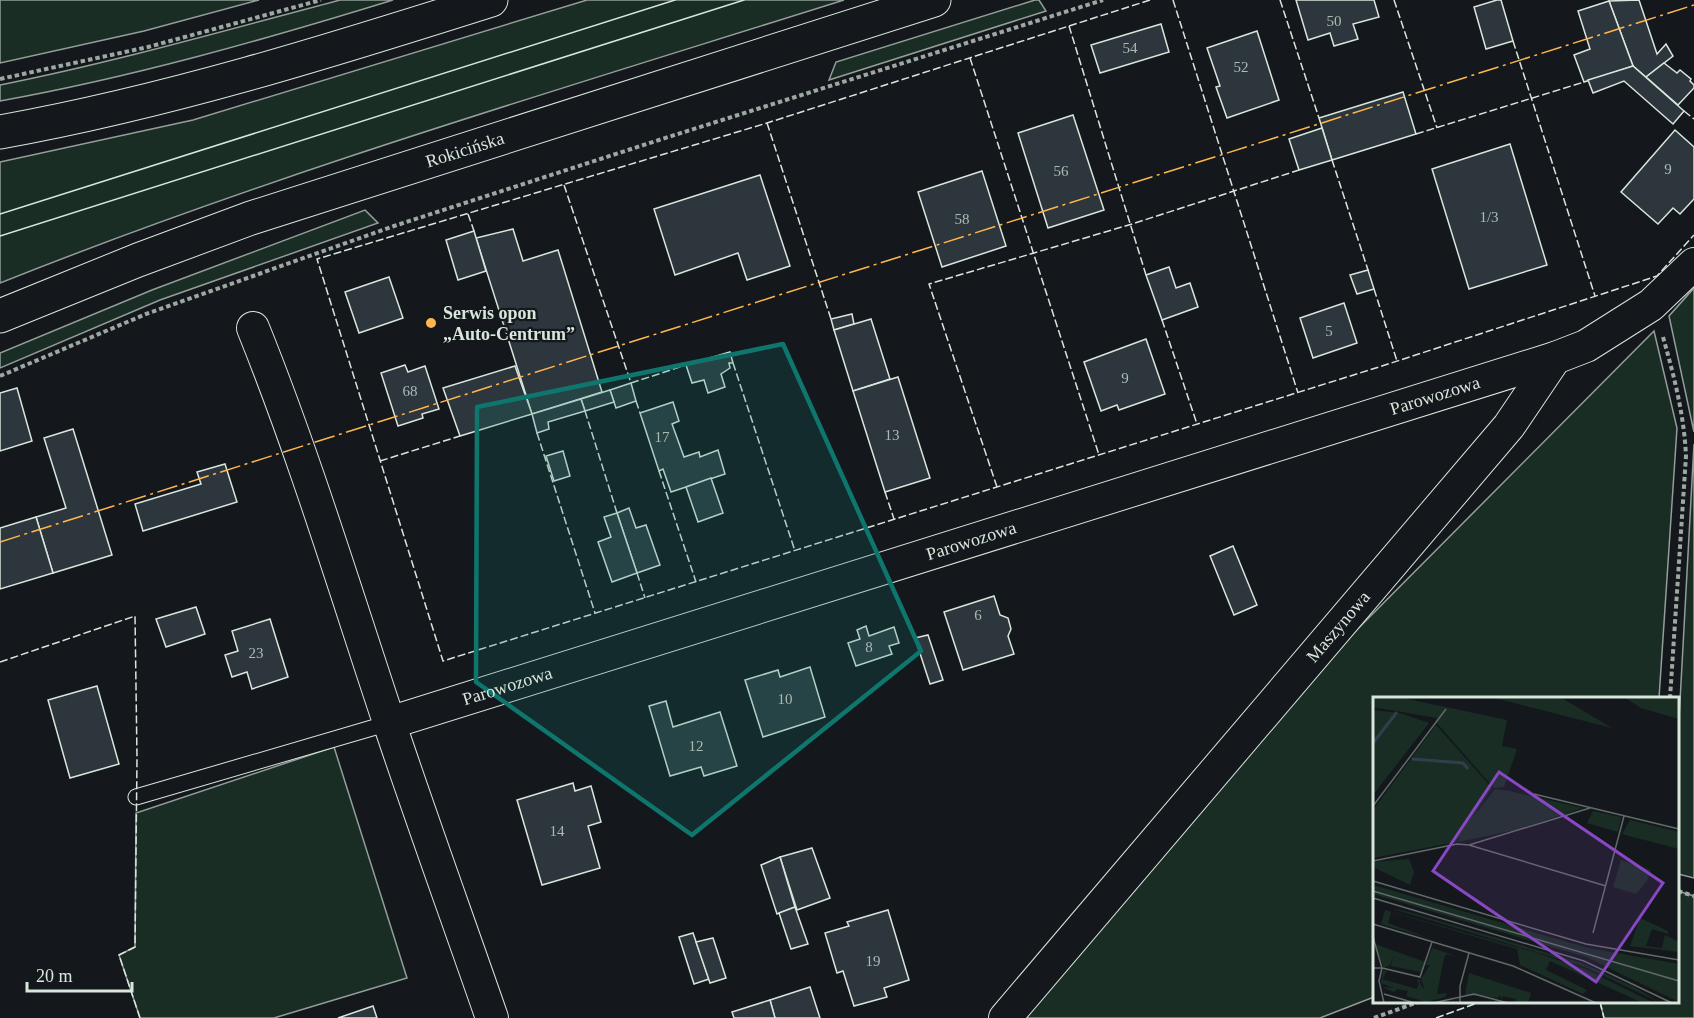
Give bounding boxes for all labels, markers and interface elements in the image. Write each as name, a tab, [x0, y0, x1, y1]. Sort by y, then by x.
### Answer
house number: 50	[1327, 13, 1342, 29]
house number: 54	[1123, 40, 1138, 56]
house number: 52	[1234, 59, 1249, 75]
street label: Rokicińska	[423, 128, 507, 172]
house number: 9	[1664, 161, 1672, 177]
house number: 56	[1054, 163, 1069, 179]
house number: 1/3	[1479, 209, 1499, 225]
house number: 58	[955, 211, 970, 227]
place label: Serwis opon „Auto-Centrum”	[443, 303, 575, 344]
marker: Serwis opon „Auto-Centrum”	[424, 316, 438, 330]
house number: 5	[1325, 323, 1333, 339]
house number: 9	[1121, 370, 1129, 386]
street label: Parowozowa	[1388, 372, 1482, 419]
house number: 68	[403, 383, 418, 399]
house number: 13	[885, 427, 900, 443]
house number: 17	[655, 429, 670, 445]
street label: Parowozowa	[924, 517, 1019, 564]
street label: Maszynowa	[1302, 587, 1374, 666]
house number: 6	[974, 607, 982, 623]
house number: 8	[865, 639, 873, 655]
house number: 23	[249, 645, 264, 661]
street label: Parowozowa	[460, 663, 555, 709]
house number: 10	[778, 691, 793, 707]
inset map	[1373, 697, 1679, 1003]
house number: 12	[689, 738, 704, 754]
house number: 14	[550, 823, 565, 839]
house number: 19	[866, 953, 881, 969]
scale bar	[27, 955, 132, 993]
text: 20 m	[36, 966, 73, 986]

